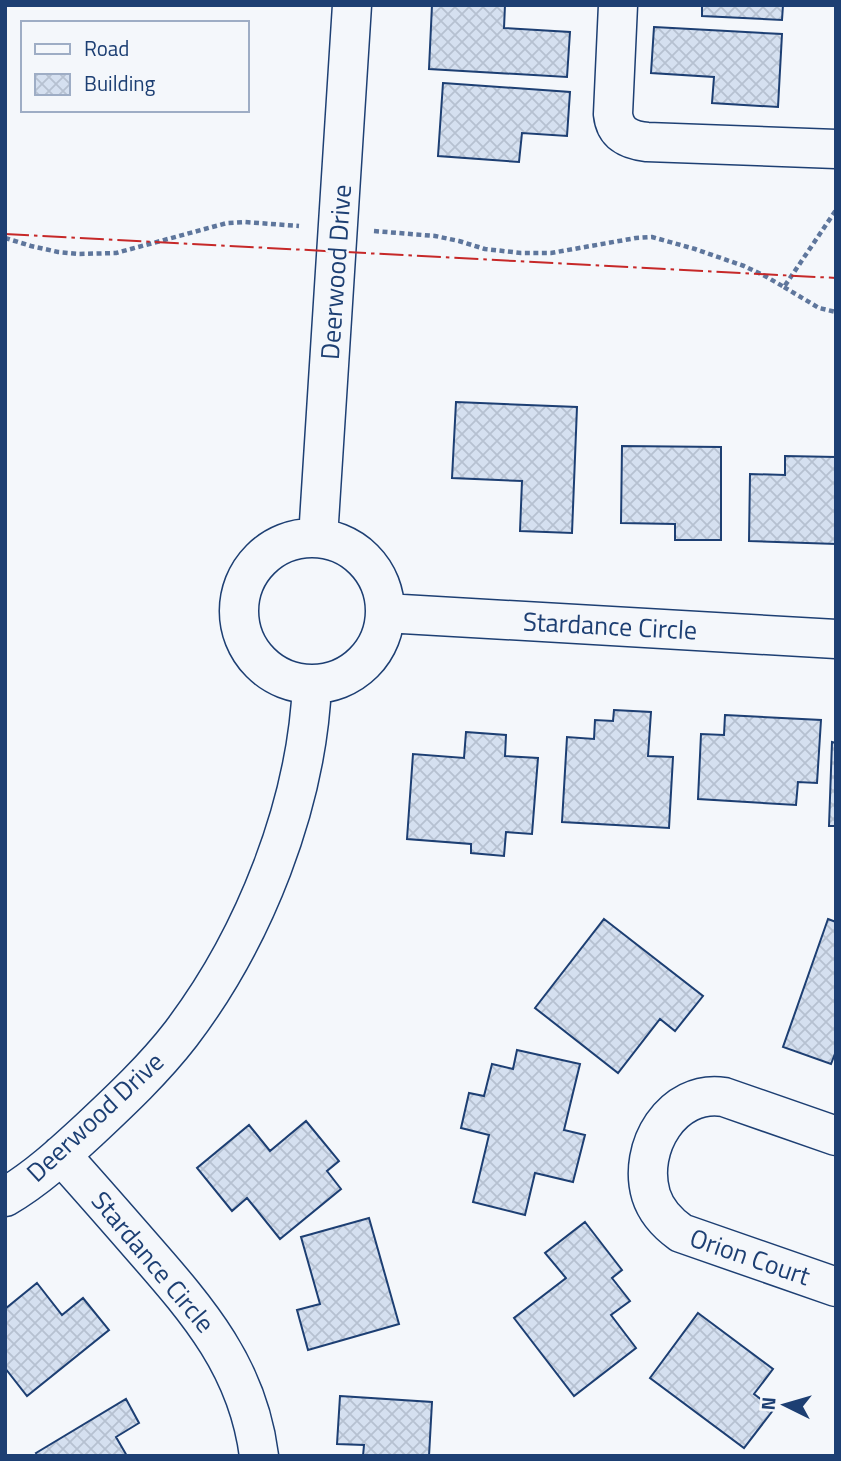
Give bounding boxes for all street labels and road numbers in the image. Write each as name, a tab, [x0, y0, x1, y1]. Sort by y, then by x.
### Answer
street label: Deerwood Drive	[310, 183, 361, 361]
street label: Stardance Circle	[522, 601, 698, 650]
street label: Deerwood Drive	[17, 1043, 172, 1191]
street label: Stardance Circle	[82, 1182, 224, 1341]
street label: Orion Court	[685, 1218, 816, 1295]

